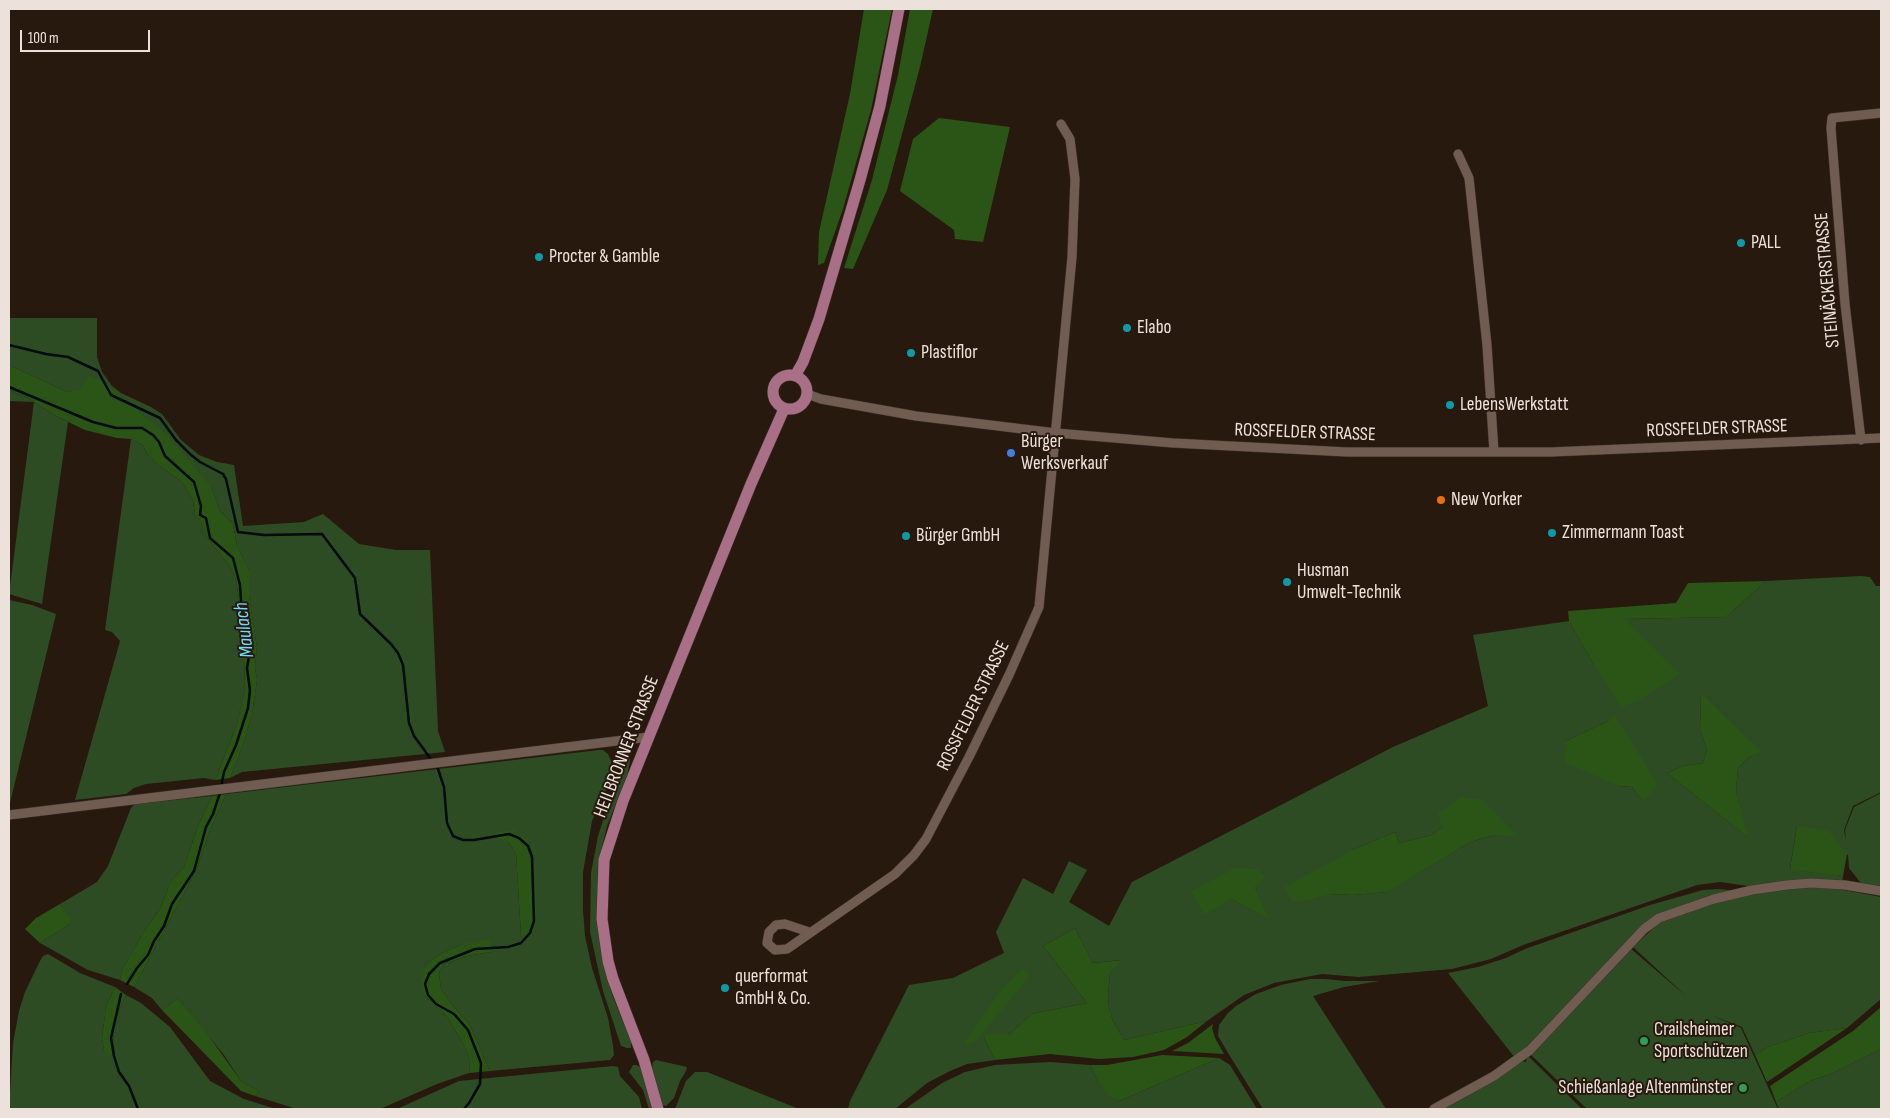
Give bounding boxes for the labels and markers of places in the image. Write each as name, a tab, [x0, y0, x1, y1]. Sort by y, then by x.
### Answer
place label: PALL	[1751, 232, 1781, 254]
marker: PALL	[1735, 237, 1747, 249]
place label: Procter & Gamble	[549, 246, 660, 268]
marker: Procter & Gamble	[533, 251, 545, 263]
place label: Elabo	[1137, 317, 1171, 339]
marker: Elabo	[1121, 322, 1133, 334]
place label: Plastiflor	[921, 342, 978, 364]
marker: Plastiflor	[905, 347, 917, 359]
place label: LebensWerkstatt	[1460, 394, 1568, 416]
marker: LebensWerkstatt	[1444, 399, 1456, 411]
place label: Bürger Werksverkauf	[1021, 431, 1108, 475]
marker: Bürger Werksverkauf	[1005, 447, 1017, 459]
place label: New Yorker	[1451, 489, 1522, 511]
marker: New Yorker	[1435, 494, 1447, 506]
place label: Zimmermann Toast	[1562, 522, 1684, 544]
place label: Bürger GmbH	[916, 525, 1000, 547]
marker: Zimmermann Toast	[1546, 527, 1558, 539]
marker: Bürger GmbH	[900, 530, 912, 542]
place label: Husman Umwelt-Technik	[1297, 560, 1401, 604]
marker: Husman Umwelt-Technik	[1281, 576, 1293, 588]
place label: querformat GmbH & Co.	[735, 966, 810, 1010]
marker: querformat GmbH & Co.	[719, 982, 731, 994]
place label: Crailsheimer Sportschützen	[1654, 1019, 1748, 1063]
marker: Crailsheimer Sportschützen	[1638, 1035, 1650, 1047]
place label: Schießanlage Altenmünster	[1558, 1077, 1733, 1099]
marker: Schießanlage Altenmünster	[1737, 1082, 1749, 1094]

